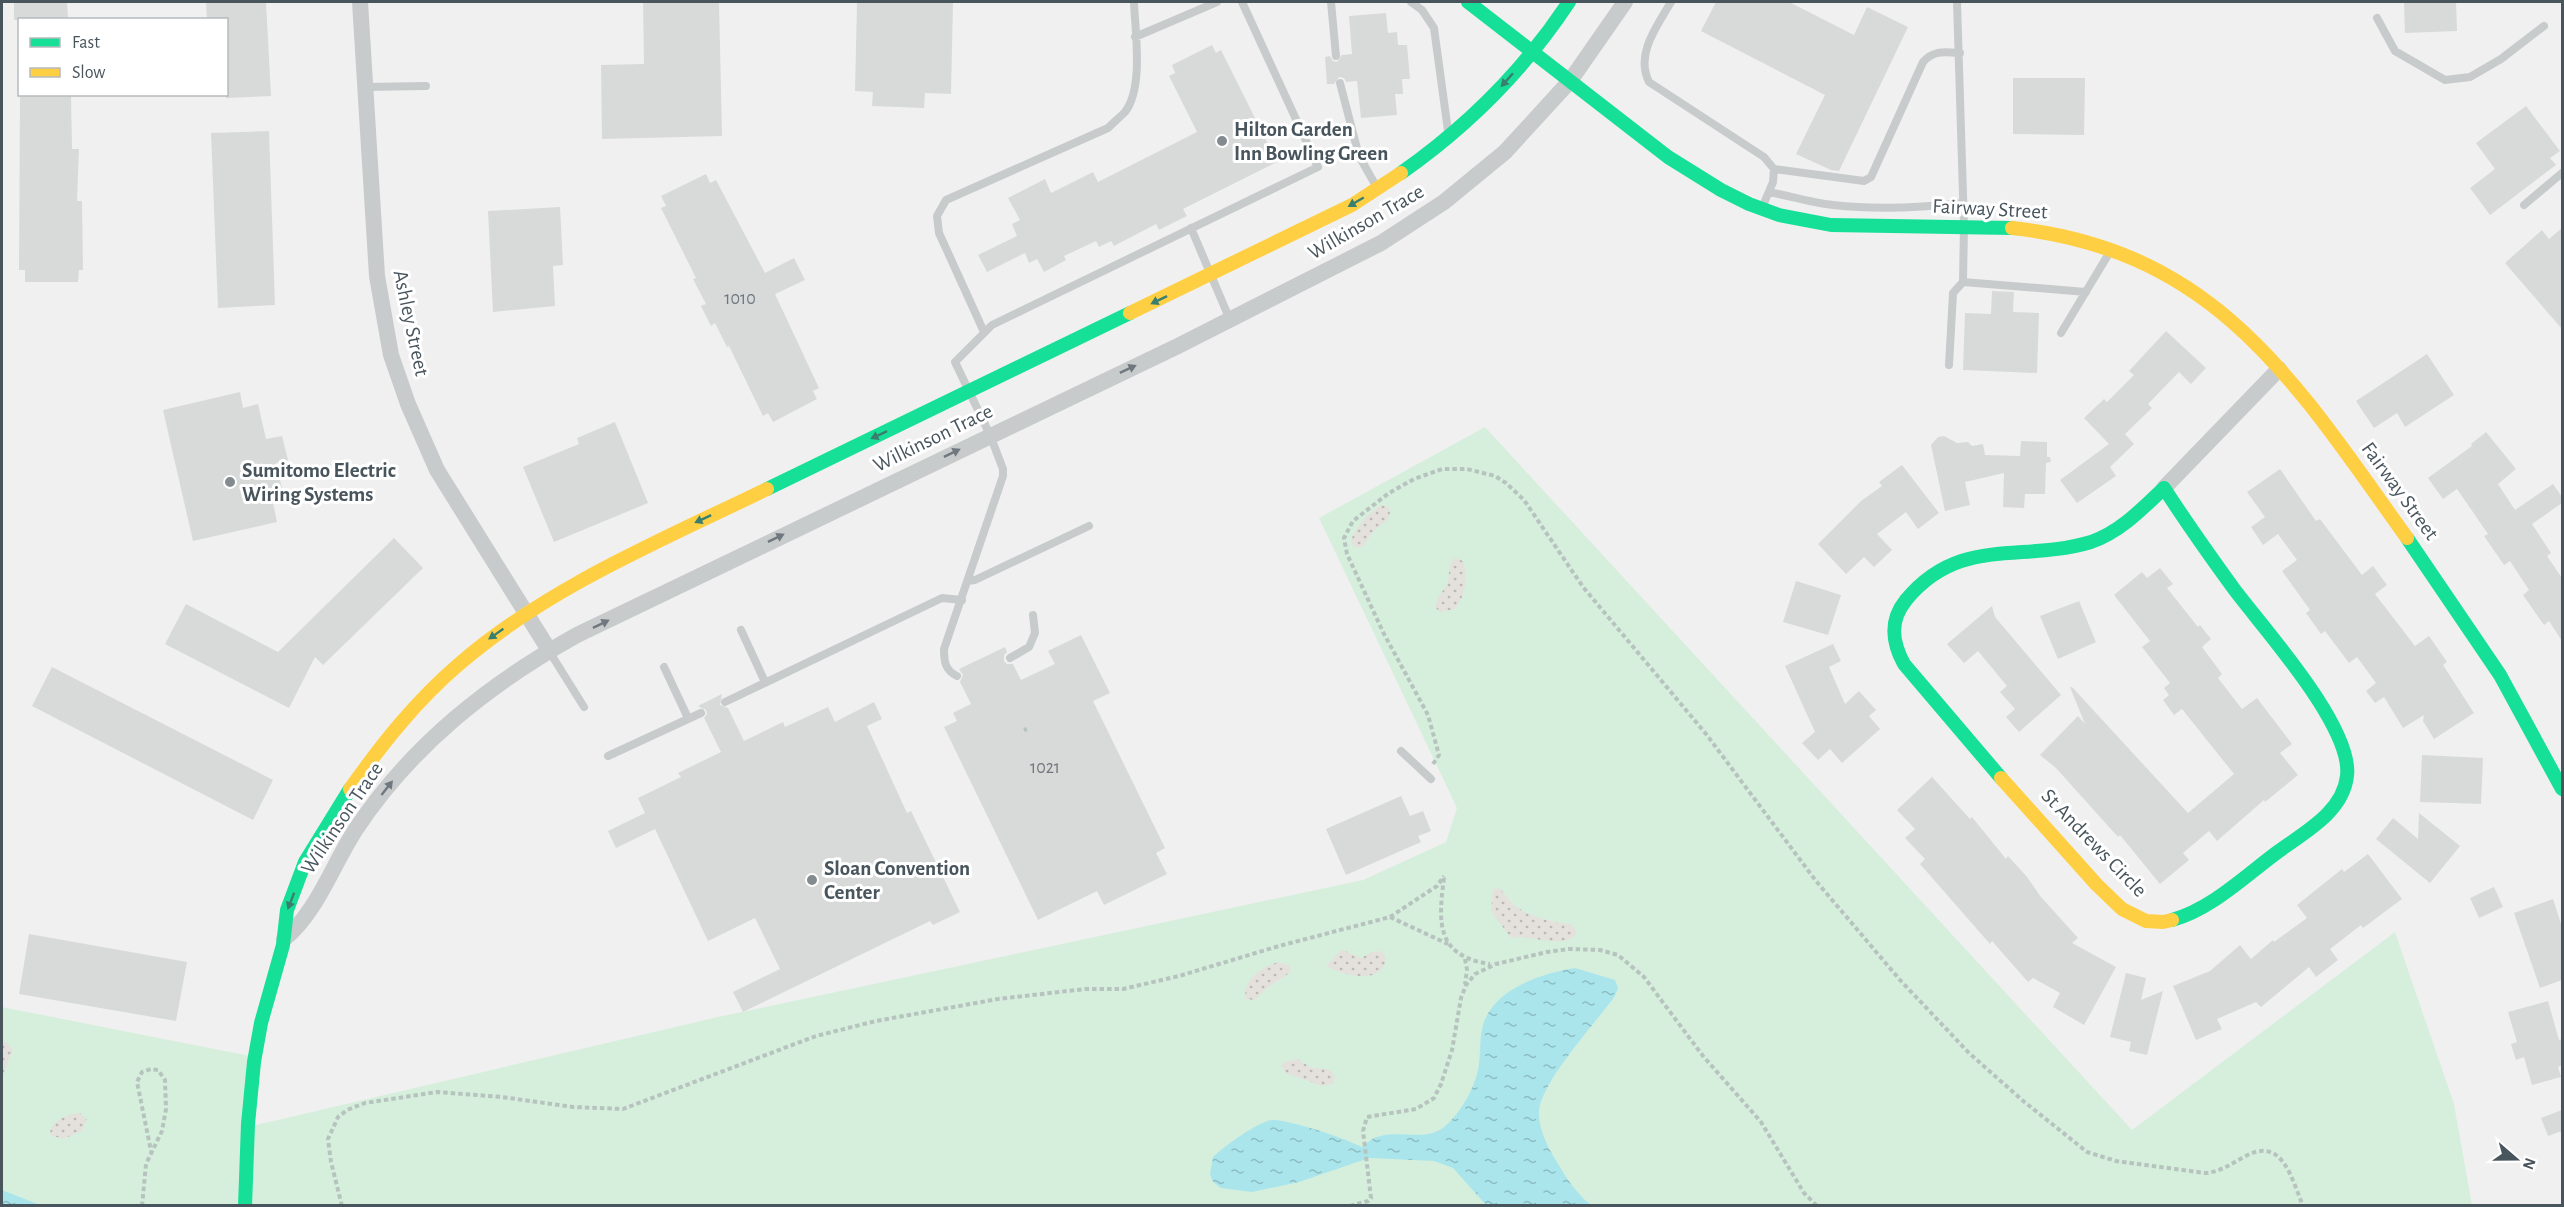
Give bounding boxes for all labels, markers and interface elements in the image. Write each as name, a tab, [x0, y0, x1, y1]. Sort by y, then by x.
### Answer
legend	[18, 18, 228, 96]
text: Fast	[72, 34, 100, 52]
text: Slow	[72, 64, 105, 82]
one-way arrow	[1500, 73, 1514, 88]
place label: Hilton Garden Inn Bowling Green	[1234, 119, 1388, 164]
marker: Hilton Garden Inn Bowling Green	[1215, 134, 1229, 148]
street label: Wilkinson Trace	[1305, 180, 1427, 264]
street label: Fairway Street	[1932, 195, 2048, 223]
one-way arrow	[1348, 197, 1364, 208]
street label: Ashley Street	[390, 268, 433, 378]
house number: 1010	[724, 290, 756, 308]
one-way arrow	[1150, 296, 1167, 305]
one-way arrow	[1119, 365, 1136, 374]
street label: Wilkinson Trace	[870, 400, 996, 476]
one-way arrow	[870, 430, 887, 439]
street label: Fairway Street	[2358, 438, 2443, 544]
one-way arrow	[943, 449, 960, 458]
place label: Sumitomo Electric Wiring Systems	[242, 460, 396, 505]
marker: Sumitomo Electric Wiring Systems	[223, 475, 237, 489]
one-way arrow	[694, 514, 711, 523]
one-way arrow	[768, 534, 785, 543]
one-way arrow	[592, 619, 610, 629]
one-way arrow	[488, 628, 504, 639]
street label: Wilkinson Trace	[297, 758, 387, 878]
house number: 1021	[1030, 759, 1060, 777]
one-way arrow	[381, 780, 393, 795]
street label: St Andrews Circle	[2037, 785, 2151, 901]
place label: Sloan Convention Center	[824, 858, 970, 903]
marker: Sloan Convention Center	[805, 873, 819, 887]
one-way arrow	[286, 893, 296, 911]
north arrow	[2486, 1129, 2546, 1189]
text: N	[2520, 1156, 2539, 1172]

